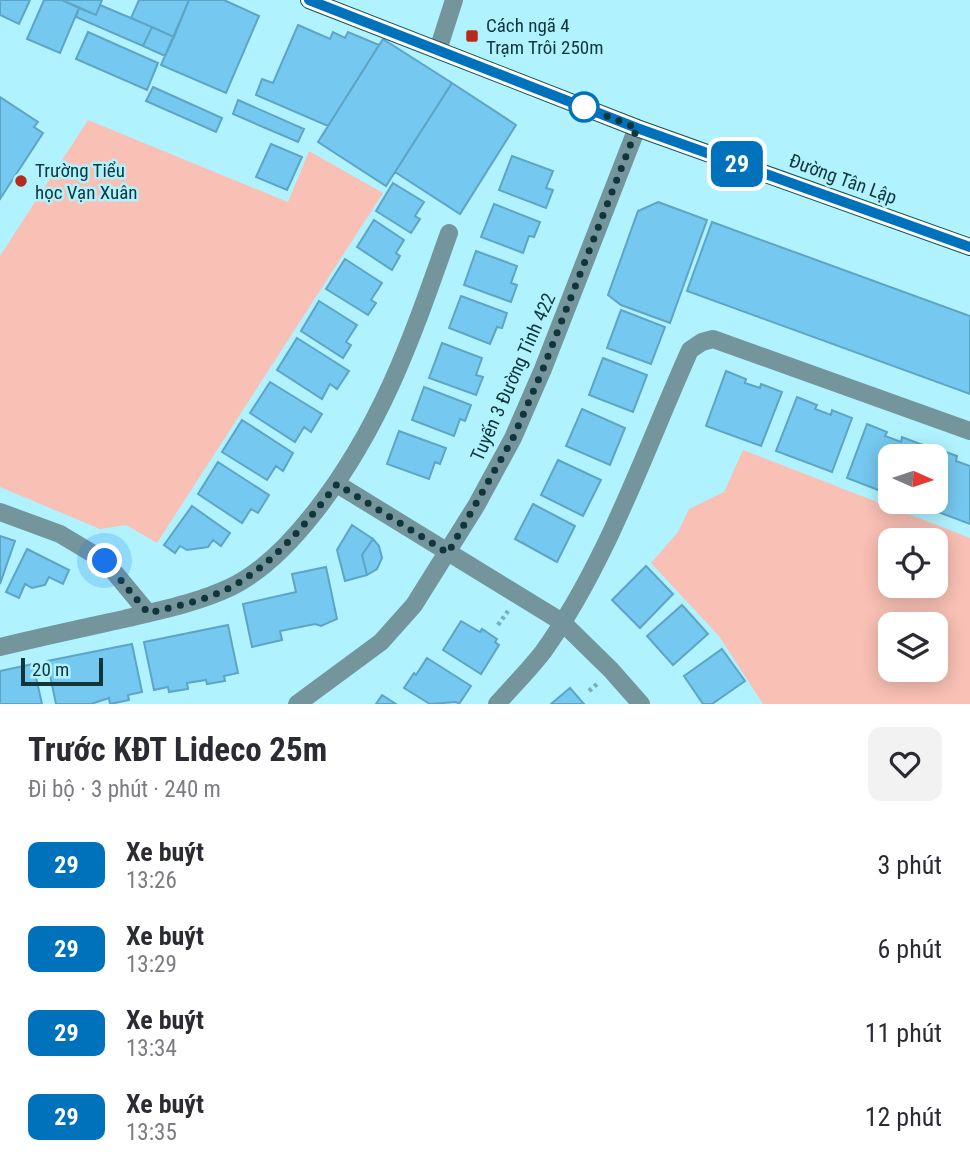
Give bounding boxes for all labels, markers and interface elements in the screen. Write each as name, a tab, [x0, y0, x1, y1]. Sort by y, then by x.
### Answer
place label: Cách ngã 4 Trạm Trôi 250m	[486, 14, 604, 59]
marker: Cách ngã 4 Trạm Trôi 250m	[464, 28, 480, 44]
unlabelled marker	[569, 92, 599, 122]
line badge: 29	[706, 141, 768, 187]
street label: Đường Tân Lập	[786, 149, 900, 209]
text: 29	[725, 150, 749, 178]
place label: Trường Tiểu học Vạn Xuân	[35, 159, 138, 204]
marker: Trường Tiểu học Vạn Xuân	[13, 173, 29, 189]
street label: Tuyến 3 Đường Tỉnh 422	[466, 290, 560, 464]
north arrow	[878, 444, 948, 514]
map controls	[878, 444, 948, 682]
button: locate	[878, 528, 948, 598]
your location	[87, 543, 122, 578]
button: layers	[878, 612, 948, 682]
scale bar	[21, 655, 103, 687]
text: 20 m	[32, 658, 69, 681]
button: heart	[868, 727, 942, 801]
text: Trước KĐT Lideco 25m	[28, 730, 327, 769]
text: Đi bộ · 3 phút · 240 m	[28, 776, 221, 803]
text: Xe buýt	[126, 837, 204, 867]
text: 3 phút	[878, 850, 942, 880]
text: 29	[54, 851, 79, 879]
text: 13:26	[126, 867, 177, 894]
text: Xe buýt	[126, 921, 204, 951]
text: 6 phút	[878, 934, 942, 964]
text: 29	[54, 935, 79, 963]
text: 13:29	[126, 951, 177, 978]
text: Xe buýt	[126, 1005, 204, 1035]
text: 11 phút	[865, 1018, 942, 1048]
text: 29	[54, 1019, 79, 1047]
text: 13:34	[126, 1035, 177, 1062]
text: Xe buýt	[126, 1089, 204, 1119]
text: 12 phút	[865, 1102, 942, 1132]
text: 29	[54, 1103, 79, 1131]
text: 13:35	[126, 1119, 177, 1146]

